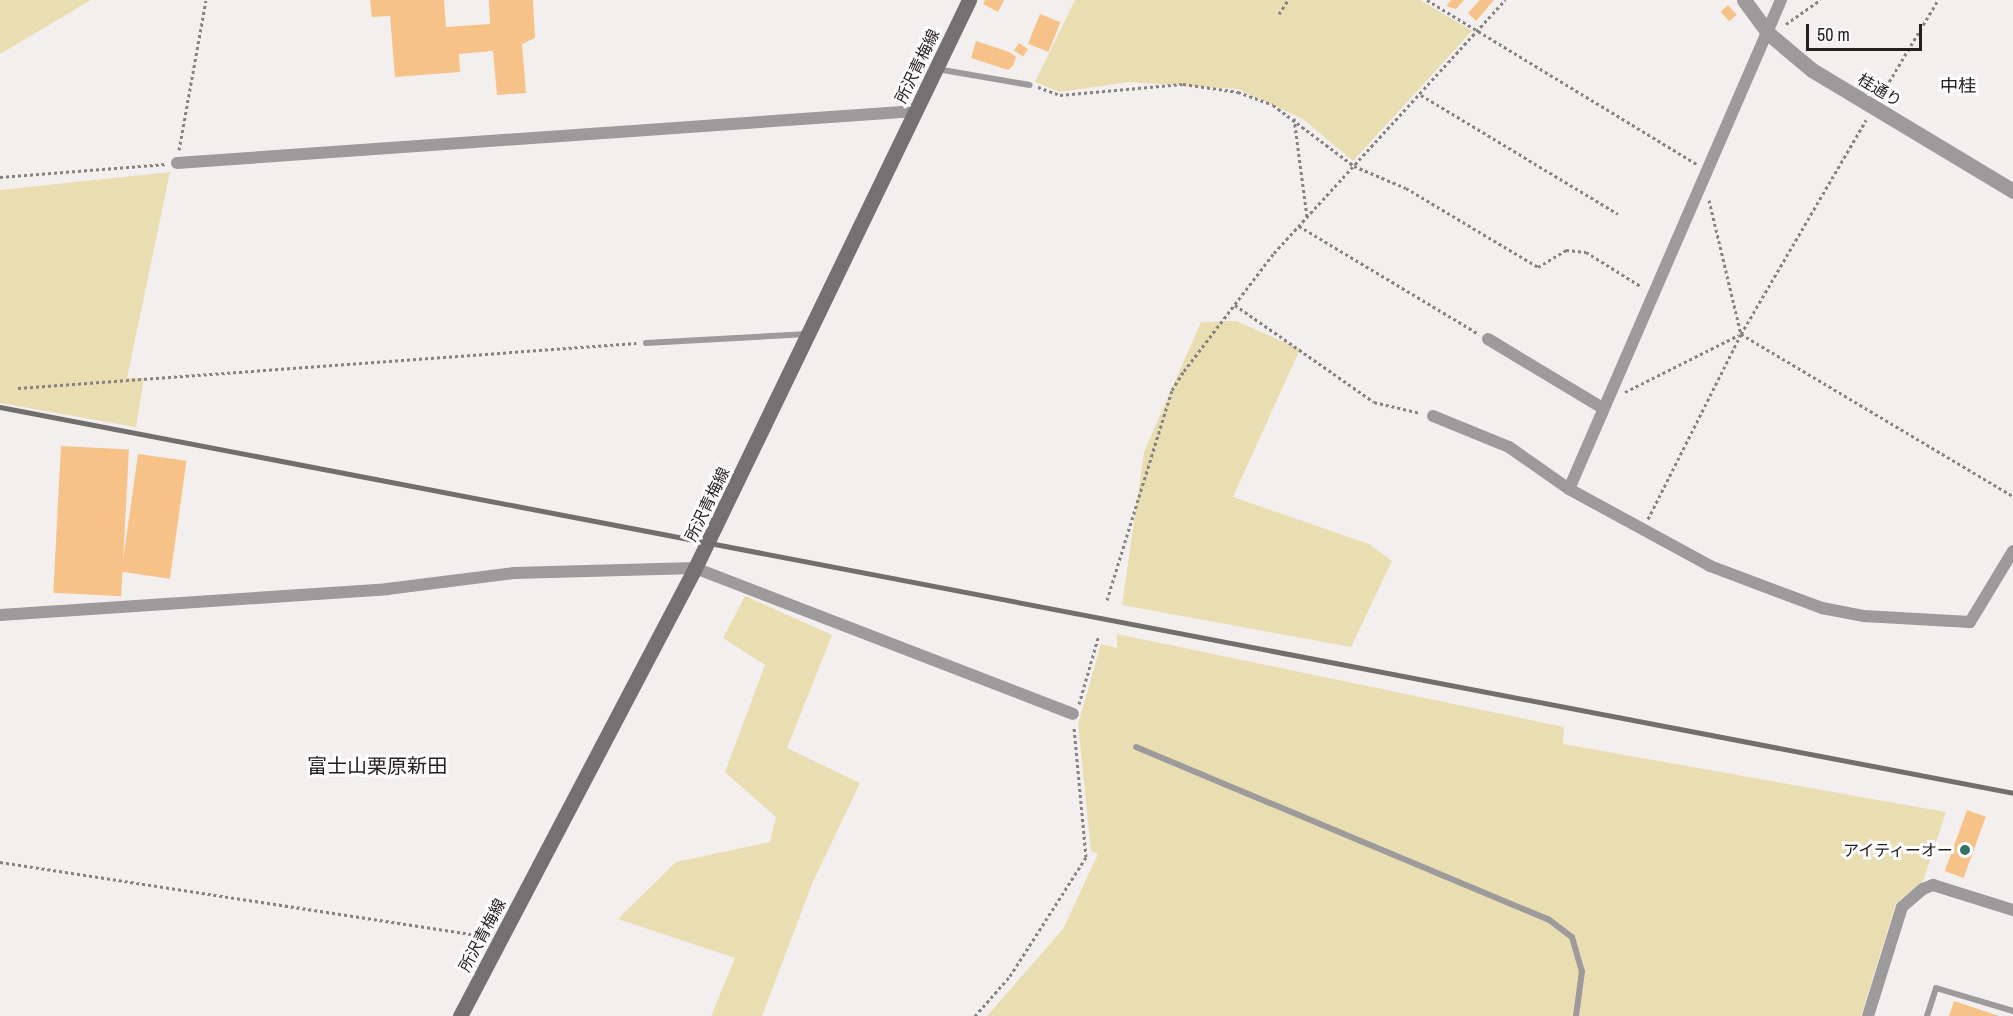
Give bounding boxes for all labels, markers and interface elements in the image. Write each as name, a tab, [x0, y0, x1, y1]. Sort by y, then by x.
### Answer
scale bar	[1809, 12, 1924, 50]
text: 50 m	[1817, 22, 1850, 47]
street label: 所沢青梅線	[891, 26, 943, 106]
street label: 桂通り	[1854, 69, 1906, 111]
district label: 中桂	[1940, 75, 1976, 97]
street label: 所沢青梅線	[681, 464, 733, 544]
district label: 富士山栗原新田	[307, 753, 447, 777]
place label: アイティーオー	[1841, 840, 1953, 860]
marker: アイティーオー	[1958, 843, 1972, 857]
street label: 所沢青梅線	[455, 895, 509, 975]

